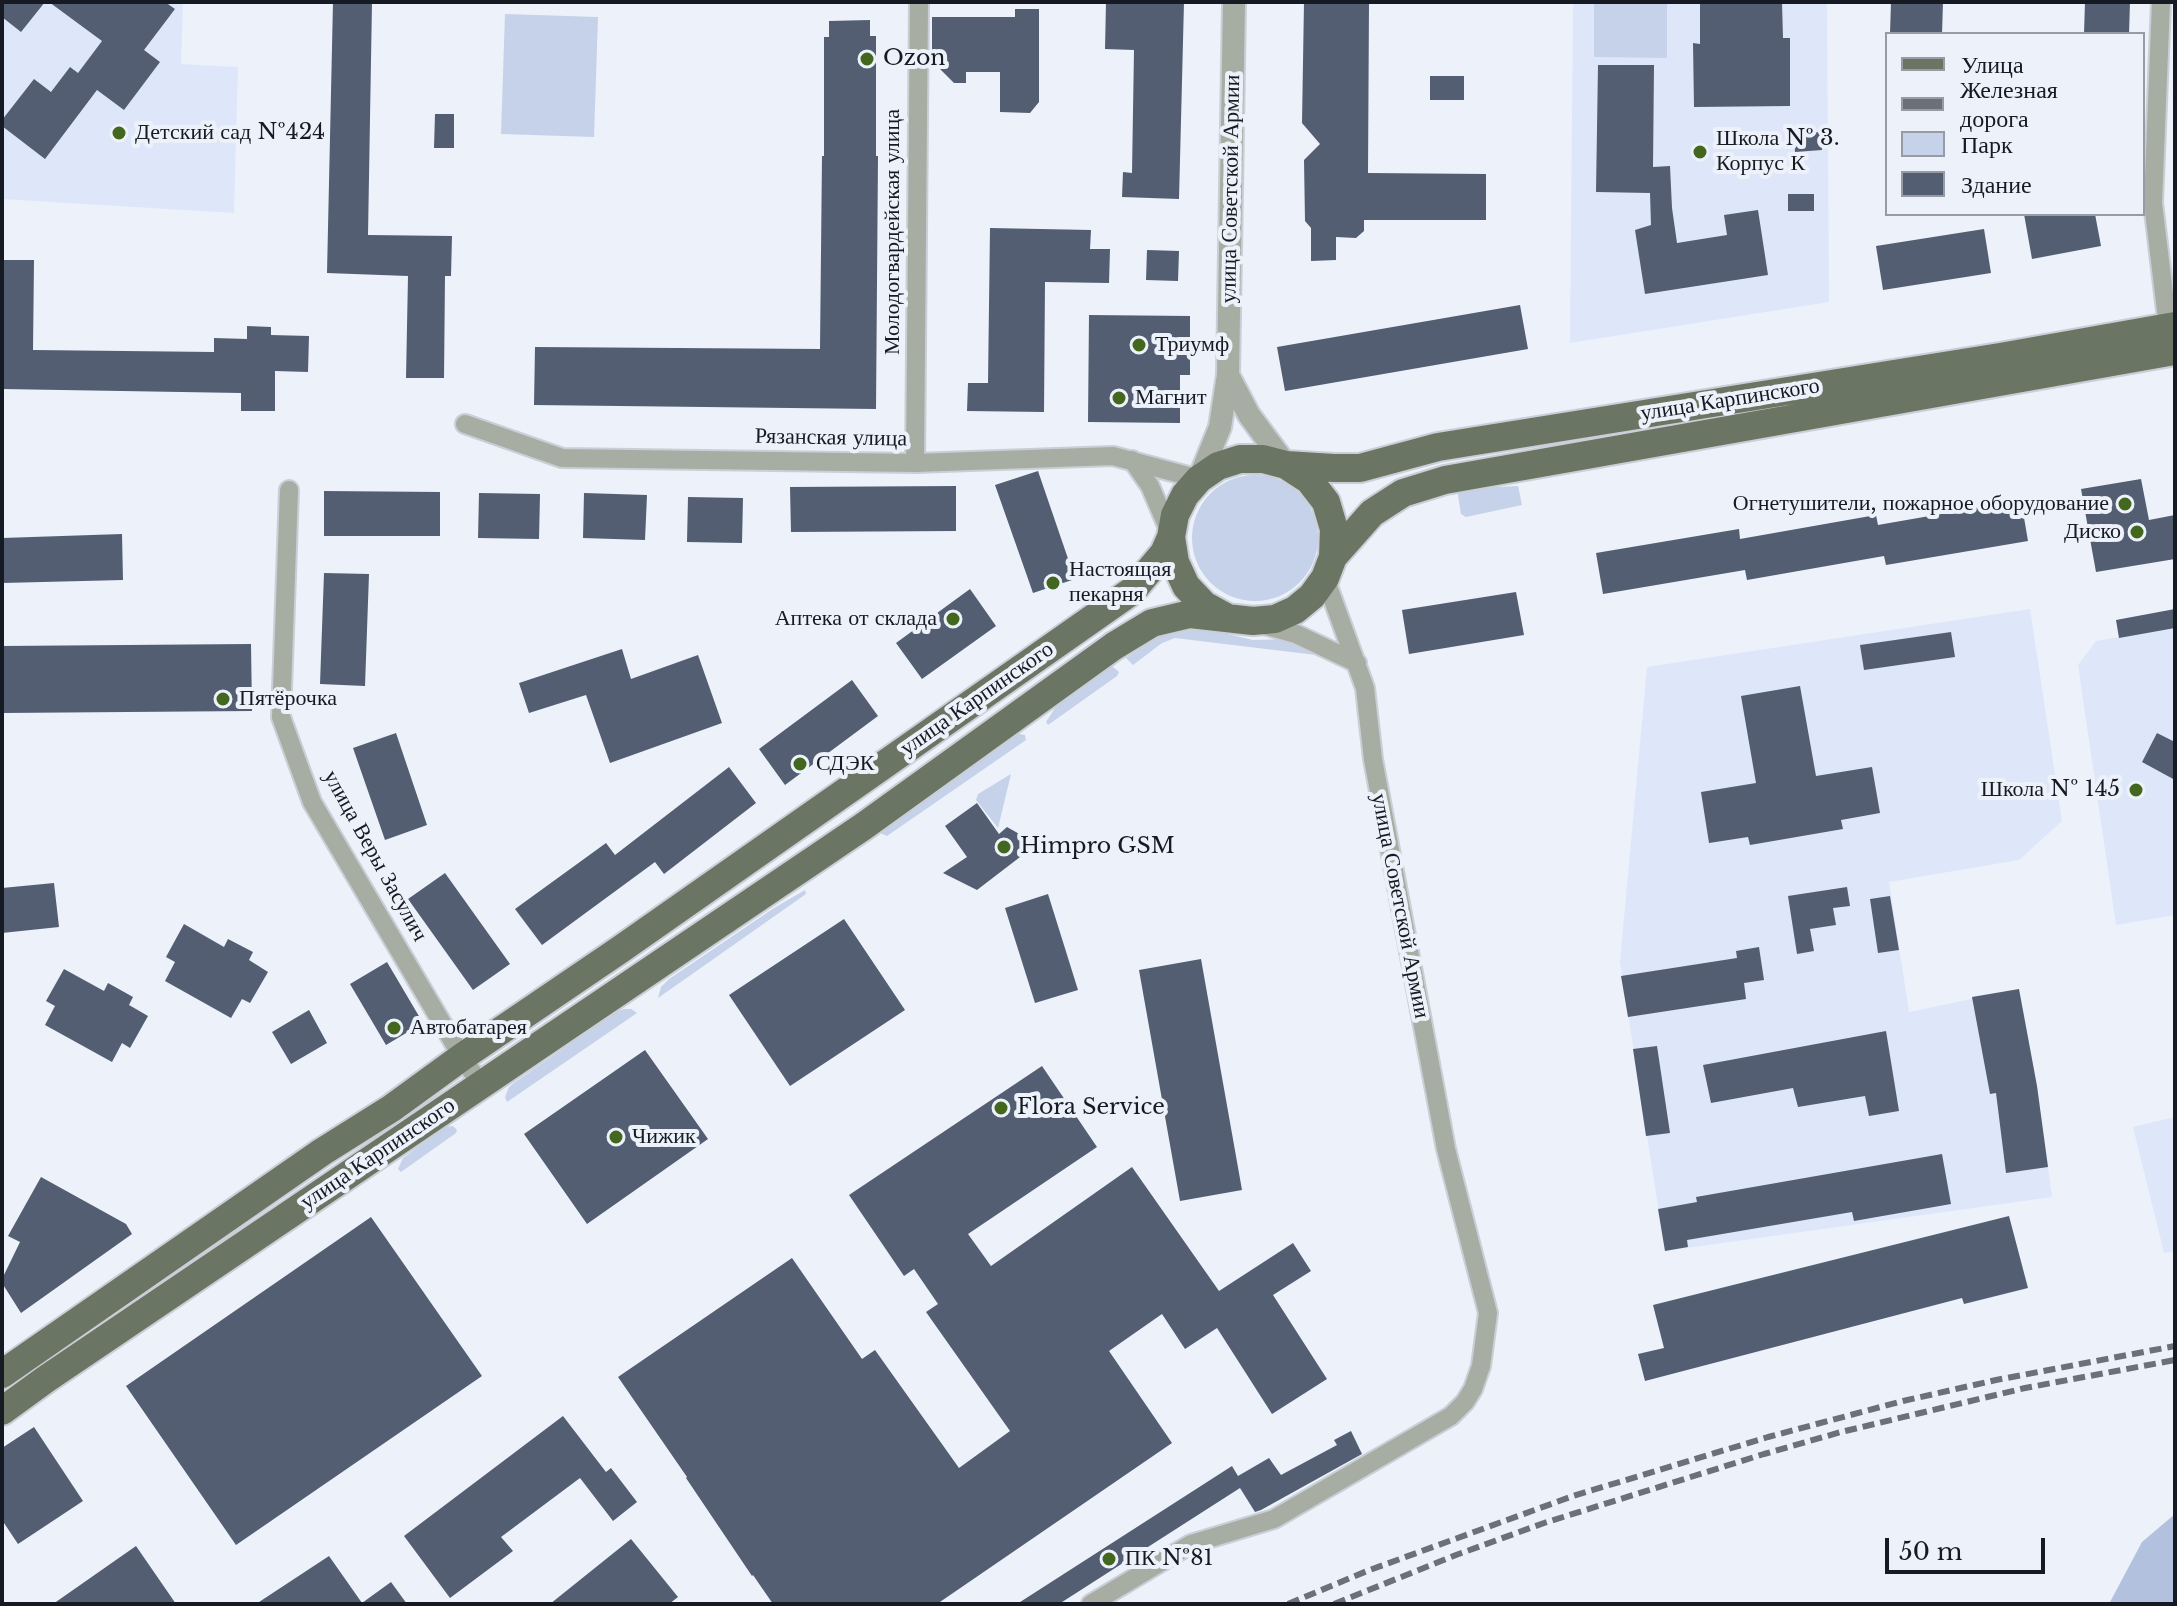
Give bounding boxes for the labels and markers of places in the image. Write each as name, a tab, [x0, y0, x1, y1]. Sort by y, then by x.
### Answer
place label: Ozon	[883, 46, 945, 72]
marker: Ozon	[858, 50, 876, 68]
place label: Детский сад №424	[135, 120, 325, 146]
marker: Детский сад №424	[110, 124, 128, 142]
place label: Школа № 3. Корпус К	[1716, 126, 1839, 178]
marker: Школа № 3. Корпус К	[1691, 143, 1709, 161]
place label: Триумф	[1155, 332, 1229, 358]
marker: Триумф	[1130, 336, 1148, 354]
place label: Магнит	[1135, 385, 1207, 411]
marker: Магнит	[1110, 389, 1128, 407]
place label: Огнетушители, пожарное оборудование	[1733, 491, 2109, 517]
marker: Огнетушители, пожарное оборудование	[2116, 495, 2134, 513]
place label: Диско	[2064, 519, 2121, 545]
marker: Диско	[2128, 523, 2146, 541]
place label: Настоящая пекарня	[1069, 557, 1171, 608]
marker: Настоящая пекарня	[1044, 574, 1062, 592]
place label: Аптека от склада	[775, 606, 937, 632]
marker: Аптека от склада	[944, 610, 962, 628]
place label: Пятёрочка	[239, 686, 337, 712]
marker: Пятёрочка	[214, 690, 232, 708]
place label: СДЭК	[816, 751, 874, 777]
marker: СДЭК	[791, 755, 809, 773]
place label: Школа № 145	[1981, 777, 2120, 803]
marker: Школа № 145	[2127, 781, 2145, 799]
place label: Himpro GSM	[1020, 834, 1175, 860]
marker: Himpro GSM	[995, 838, 1013, 856]
place label: Автобатарея	[410, 1015, 527, 1041]
marker: Автобатарея	[385, 1019, 403, 1037]
place label: Flora Service	[1017, 1095, 1165, 1121]
marker: Flora Service	[992, 1099, 1010, 1117]
place label: Чижик	[632, 1124, 696, 1150]
marker: Чижик	[607, 1128, 625, 1146]
place label: ПК №81	[1125, 1546, 1213, 1572]
marker: ПК №81	[1100, 1550, 1118, 1568]

